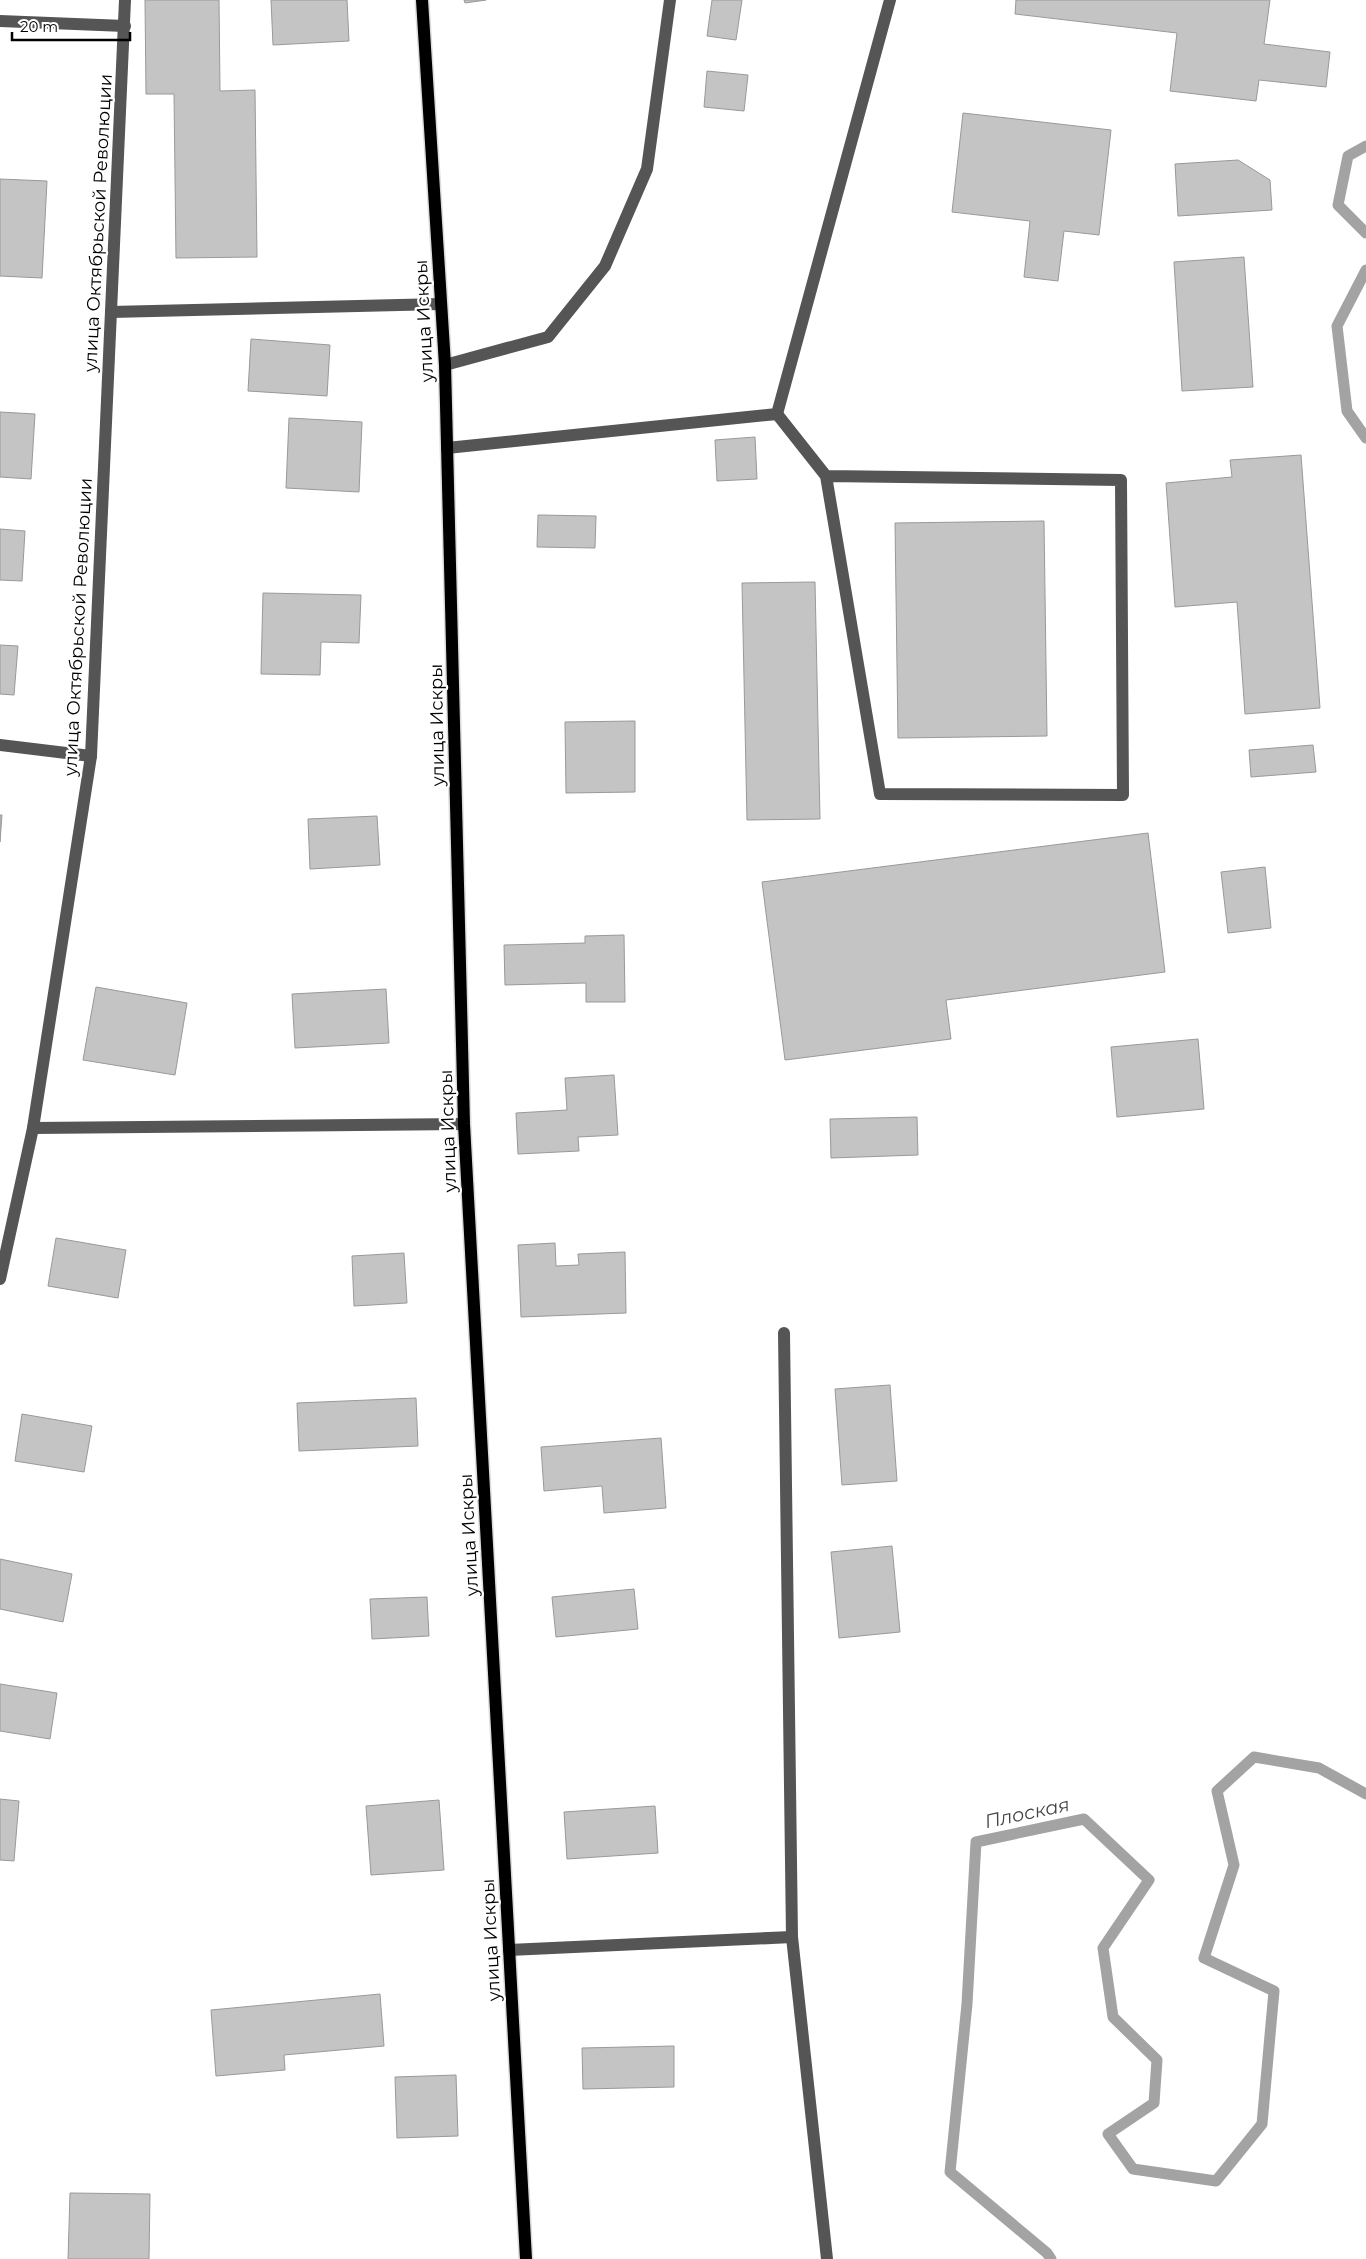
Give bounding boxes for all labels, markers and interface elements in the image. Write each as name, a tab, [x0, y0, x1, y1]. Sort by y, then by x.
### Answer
scale bar	[12, 10, 130, 42]
text: 20 m	[20, 17, 58, 36]
street label: улица Октябрьской Революции	[79, 73, 117, 374]
street label: улица Искры	[410, 259, 438, 384]
street label: улица Октябрьской Революции	[59, 477, 97, 778]
street label: улица Искры	[425, 663, 449, 788]
street label: улица Искры	[435, 1069, 461, 1194]
street label: улица Искры	[455, 1473, 483, 1598]
water label: Плоская	[982, 1793, 1072, 1833]
street label: улица Искры	[477, 1878, 505, 2003]

